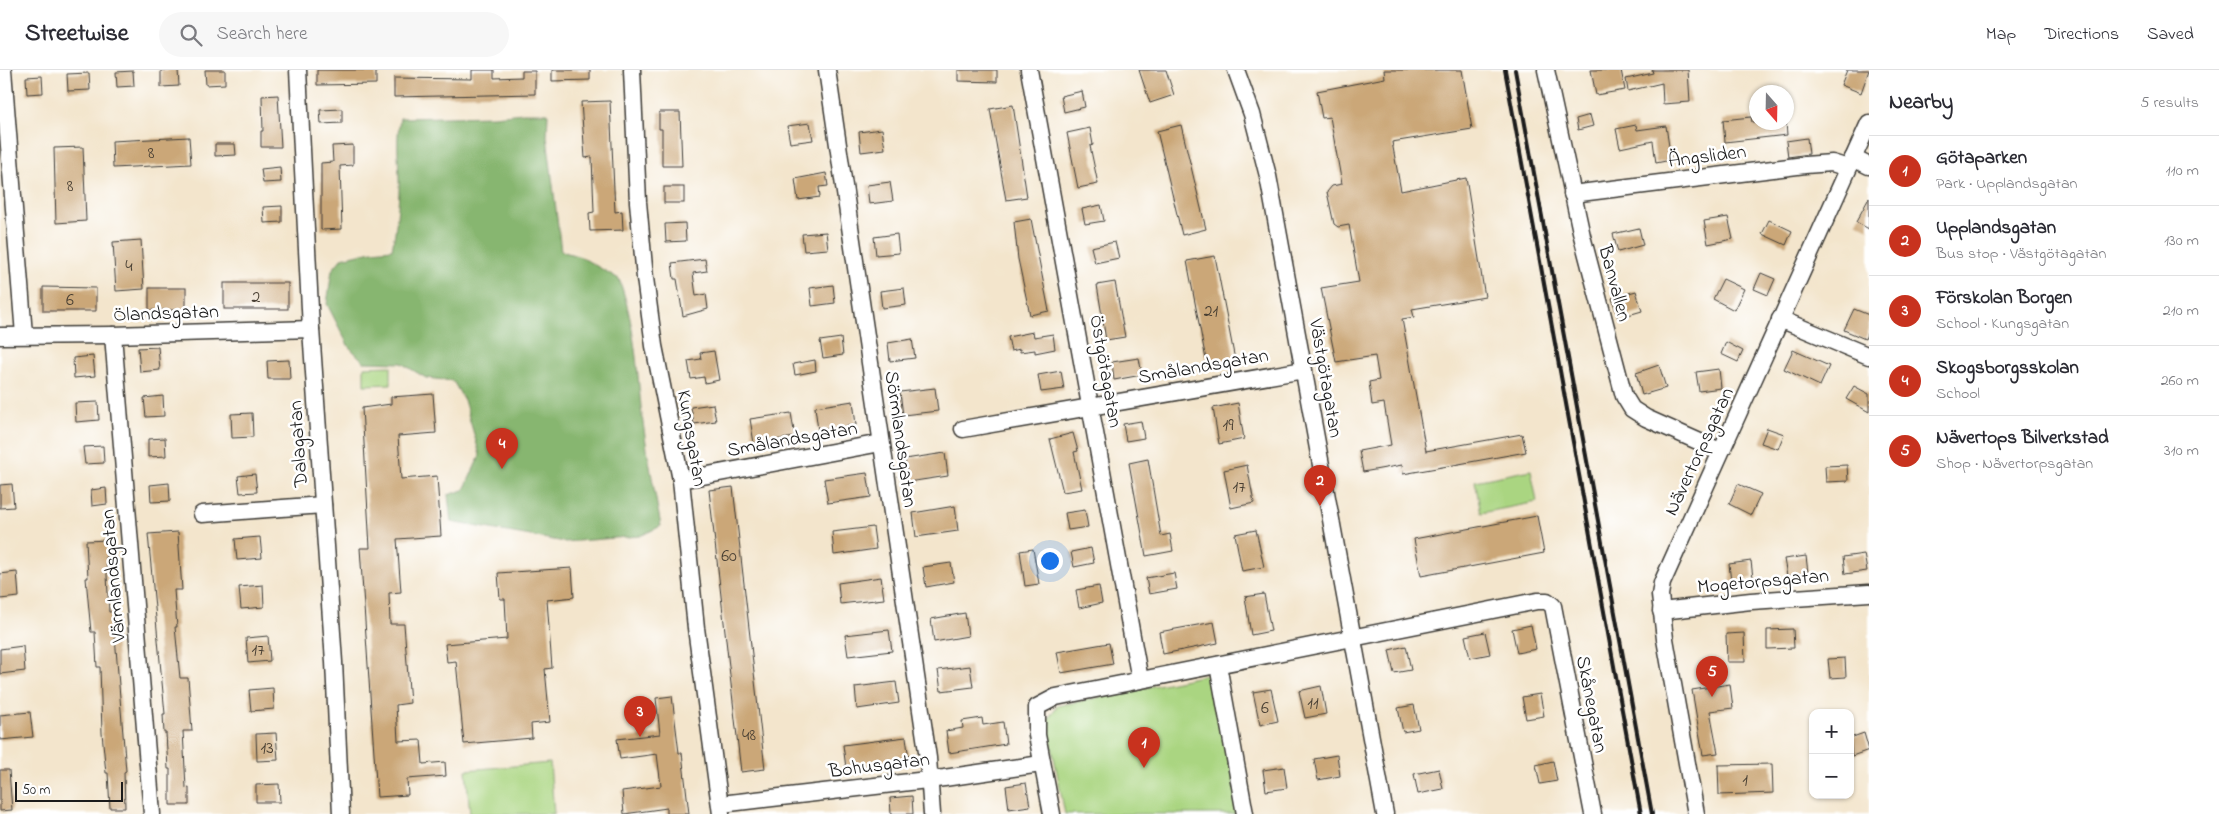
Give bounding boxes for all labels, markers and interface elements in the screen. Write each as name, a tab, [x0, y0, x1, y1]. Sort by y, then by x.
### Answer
search box	[159, 12, 509, 57]
text: Streetwise	[25, 17, 129, 52]
icon: search	[177, 21, 205, 49]
text: Search here	[217, 21, 308, 48]
text: Map	[1986, 22, 2016, 48]
text: Directions	[2044, 22, 2119, 48]
text: Saved	[2147, 22, 2194, 48]
north arrow	[1749, 85, 1794, 130]
text: Nearby	[1889, 88, 1953, 118]
text: 5 results	[2140, 91, 2199, 115]
street label: Ängsliden	[1667, 138, 1748, 178]
house number: 8	[148, 141, 155, 167]
text: Götaparken	[1936, 145, 2027, 172]
text: 1	[1902, 159, 1908, 183]
text: 110 m	[2165, 159, 2199, 183]
text: Park · Upplandsgatan	[1936, 172, 2077, 196]
house number: 8	[67, 174, 74, 200]
text: Upplandsgatan	[1936, 215, 2056, 242]
text: 2	[1901, 229, 1909, 253]
text: 130 m	[2164, 229, 2199, 253]
street label: Banvallen	[1589, 241, 1638, 325]
text: Bus stop · Västgötagatan	[1936, 242, 2106, 266]
house number: 4	[125, 254, 133, 280]
house number: 2	[252, 285, 261, 311]
text: Förskolan Borgen	[1936, 285, 2072, 312]
house number: 6	[66, 288, 74, 314]
street label: Ölandsgatan	[113, 298, 220, 332]
house number: 21	[1204, 299, 1219, 325]
text: 3	[1902, 299, 1908, 323]
text: 210 m	[2163, 299, 2199, 323]
text: School · Kungsgatan	[1936, 312, 2069, 336]
street label: Östgötagatan	[1079, 313, 1129, 430]
street label: Västgötagatan	[1299, 316, 1349, 441]
street label: Smålandsgatan	[1136, 342, 1271, 394]
text: Skogsborgsskolan	[1936, 355, 2079, 382]
street label: Sörmlandsgatan	[875, 369, 923, 510]
text: 4	[1902, 369, 1908, 393]
text: 260 m	[2161, 369, 2199, 393]
text: School	[1936, 382, 1980, 406]
street label: Nävertorpsgatan	[1658, 383, 1744, 521]
street label: Kungsgatan	[667, 388, 713, 489]
street label: Dalagatan	[282, 399, 318, 489]
house number: 19	[1222, 413, 1234, 439]
street label: Smålandsgatan	[725, 415, 860, 467]
text: Nävertops Bilverkstad	[1936, 425, 2109, 452]
pin: 4	[486, 428, 518, 469]
text: 5	[1900, 439, 1910, 463]
text: 310 m	[2164, 439, 2199, 463]
text: Shop · Nävertorpsgatan	[1936, 452, 2093, 476]
pin: 2	[1304, 465, 1336, 506]
house number: 17	[1232, 475, 1246, 501]
street label: Värmlandsgatan	[94, 508, 136, 645]
house number: 60	[721, 544, 737, 570]
your location	[1037, 548, 1063, 574]
street label: Mogetorpsgatan	[1696, 562, 1830, 604]
house number: 17	[251, 638, 265, 664]
street label: Skånegatan	[1566, 653, 1614, 756]
pin: 5	[1696, 656, 1728, 697]
house number: 11	[1307, 691, 1319, 717]
pin: 3	[624, 696, 656, 737]
house number: 6	[1261, 696, 1269, 722]
map controls	[1809, 709, 1854, 799]
button: +	[1809, 709, 1854, 754]
house number: 48	[742, 723, 756, 749]
pin: 1	[1128, 727, 1160, 768]
house number: 13	[260, 736, 274, 762]
street label: Bohusgatan	[826, 746, 932, 788]
button: −	[1809, 754, 1854, 799]
house number: 1	[1742, 768, 1748, 794]
scale bar	[15, 779, 122, 802]
text: 50 m	[22, 780, 50, 801]

